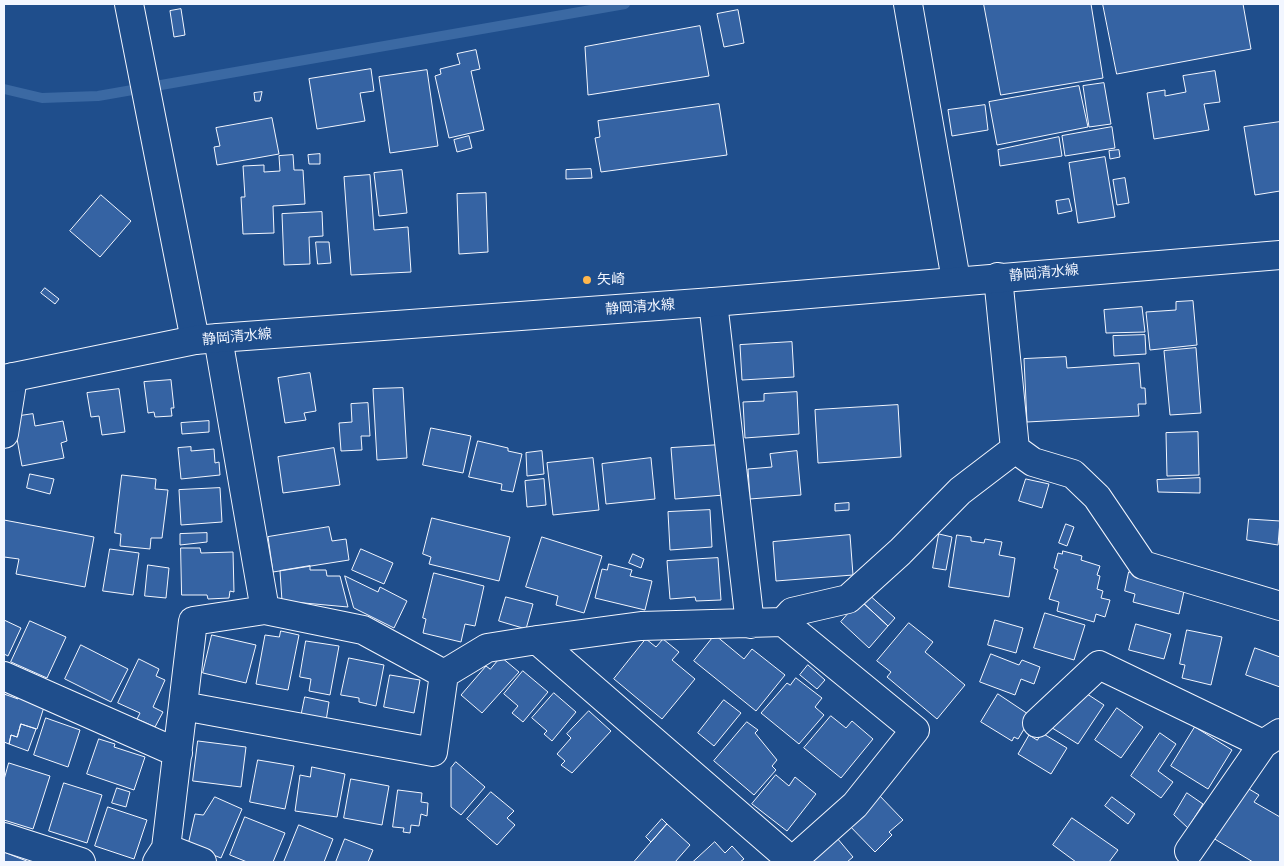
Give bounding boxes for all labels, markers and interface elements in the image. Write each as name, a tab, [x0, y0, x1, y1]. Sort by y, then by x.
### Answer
street label: 静岡清水線	[1008, 262, 1080, 284]
place label: 矢崎	[597, 272, 625, 288]
marker: 矢崎	[581, 274, 593, 286]
street label: 静岡清水線	[604, 296, 676, 318]
street label: 静岡清水線	[201, 326, 273, 348]

